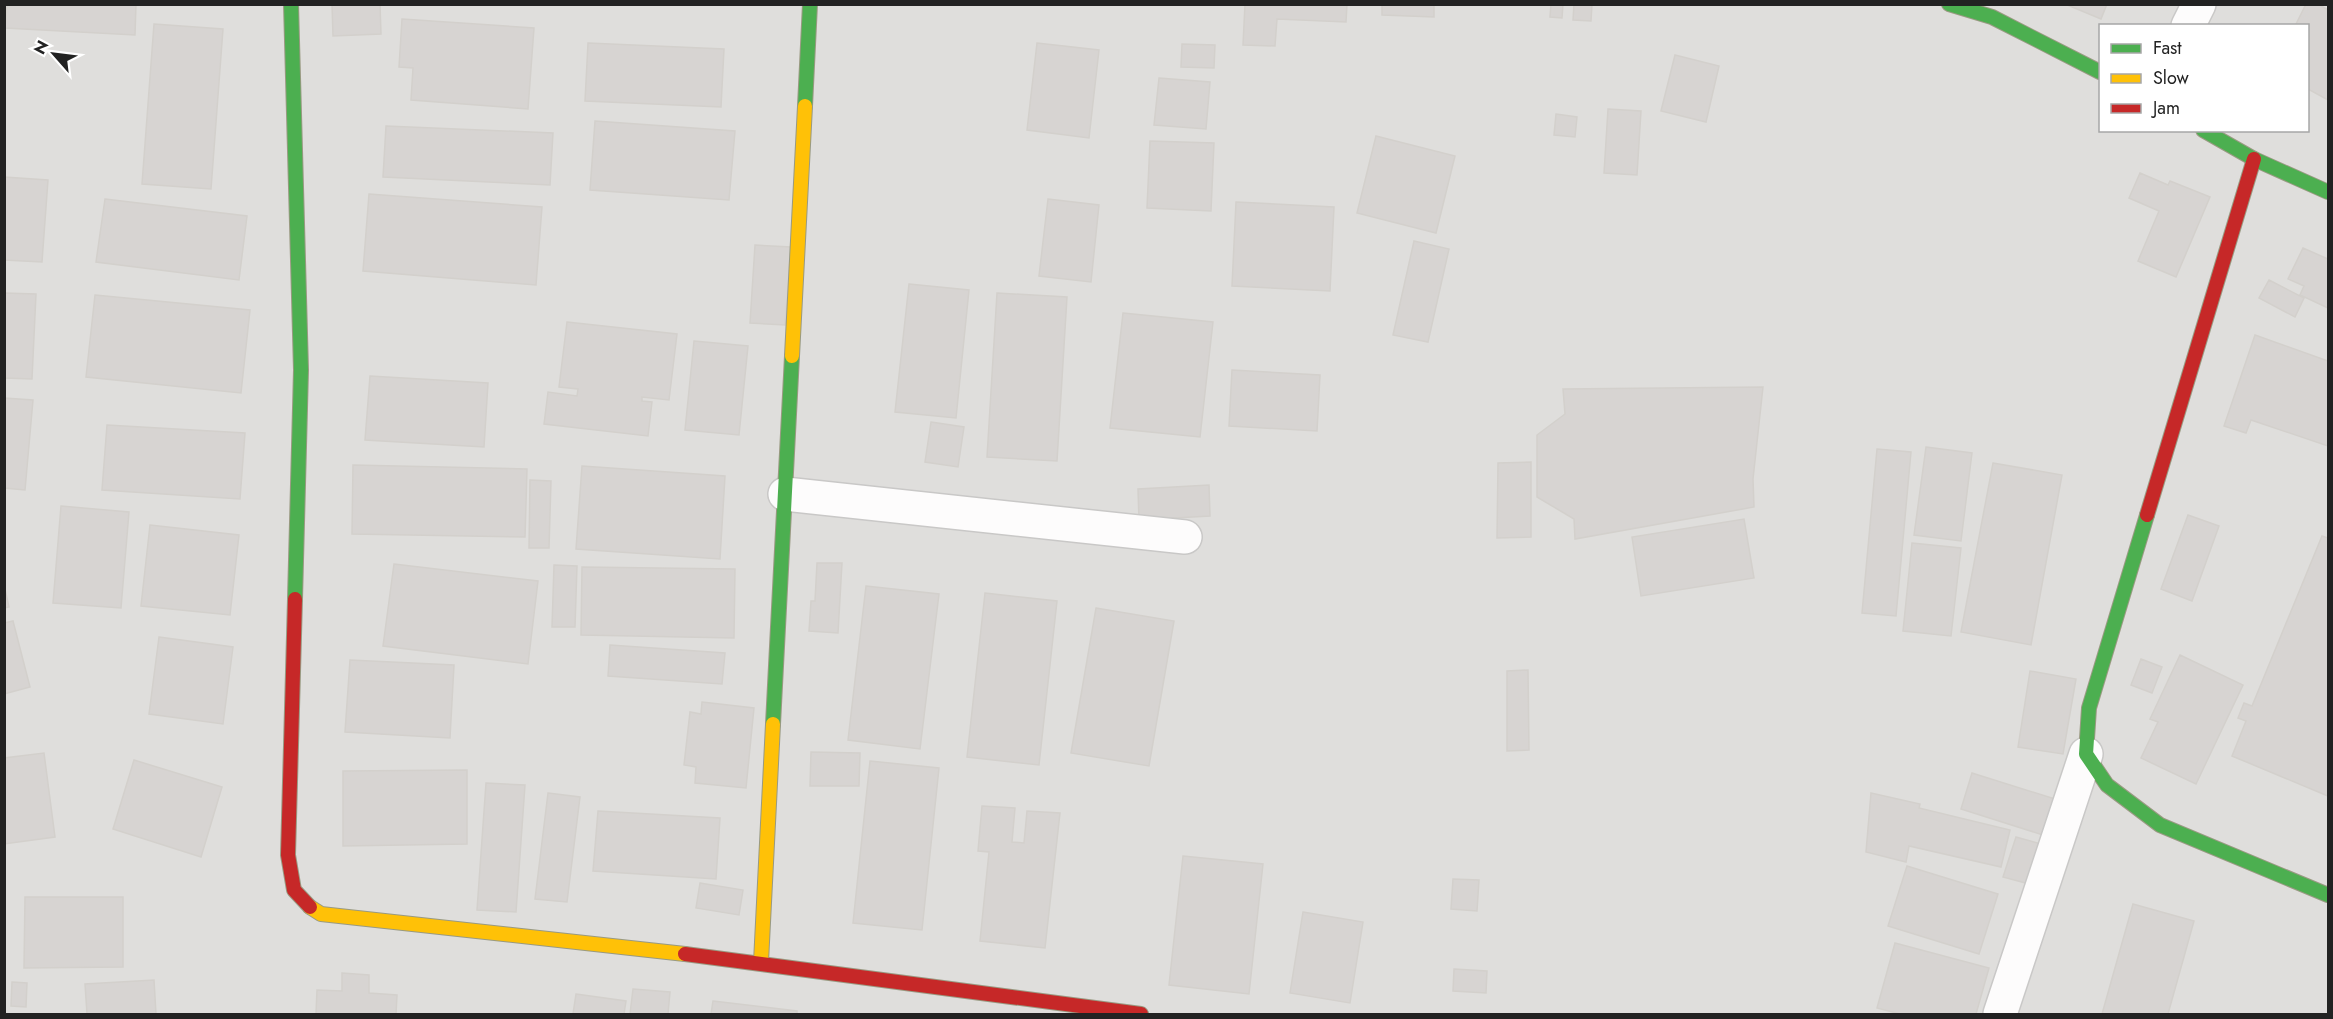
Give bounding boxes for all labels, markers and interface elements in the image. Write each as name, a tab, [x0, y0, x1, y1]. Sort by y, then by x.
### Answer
north arrow	[24, 24, 84, 84]
legend	[2099, 24, 2309, 132]
text: Fast	[2153, 35, 2182, 61]
text: N	[28, 36, 54, 58]
text: Slow	[2153, 65, 2190, 91]
text: Jam	[2151, 95, 2180, 121]

